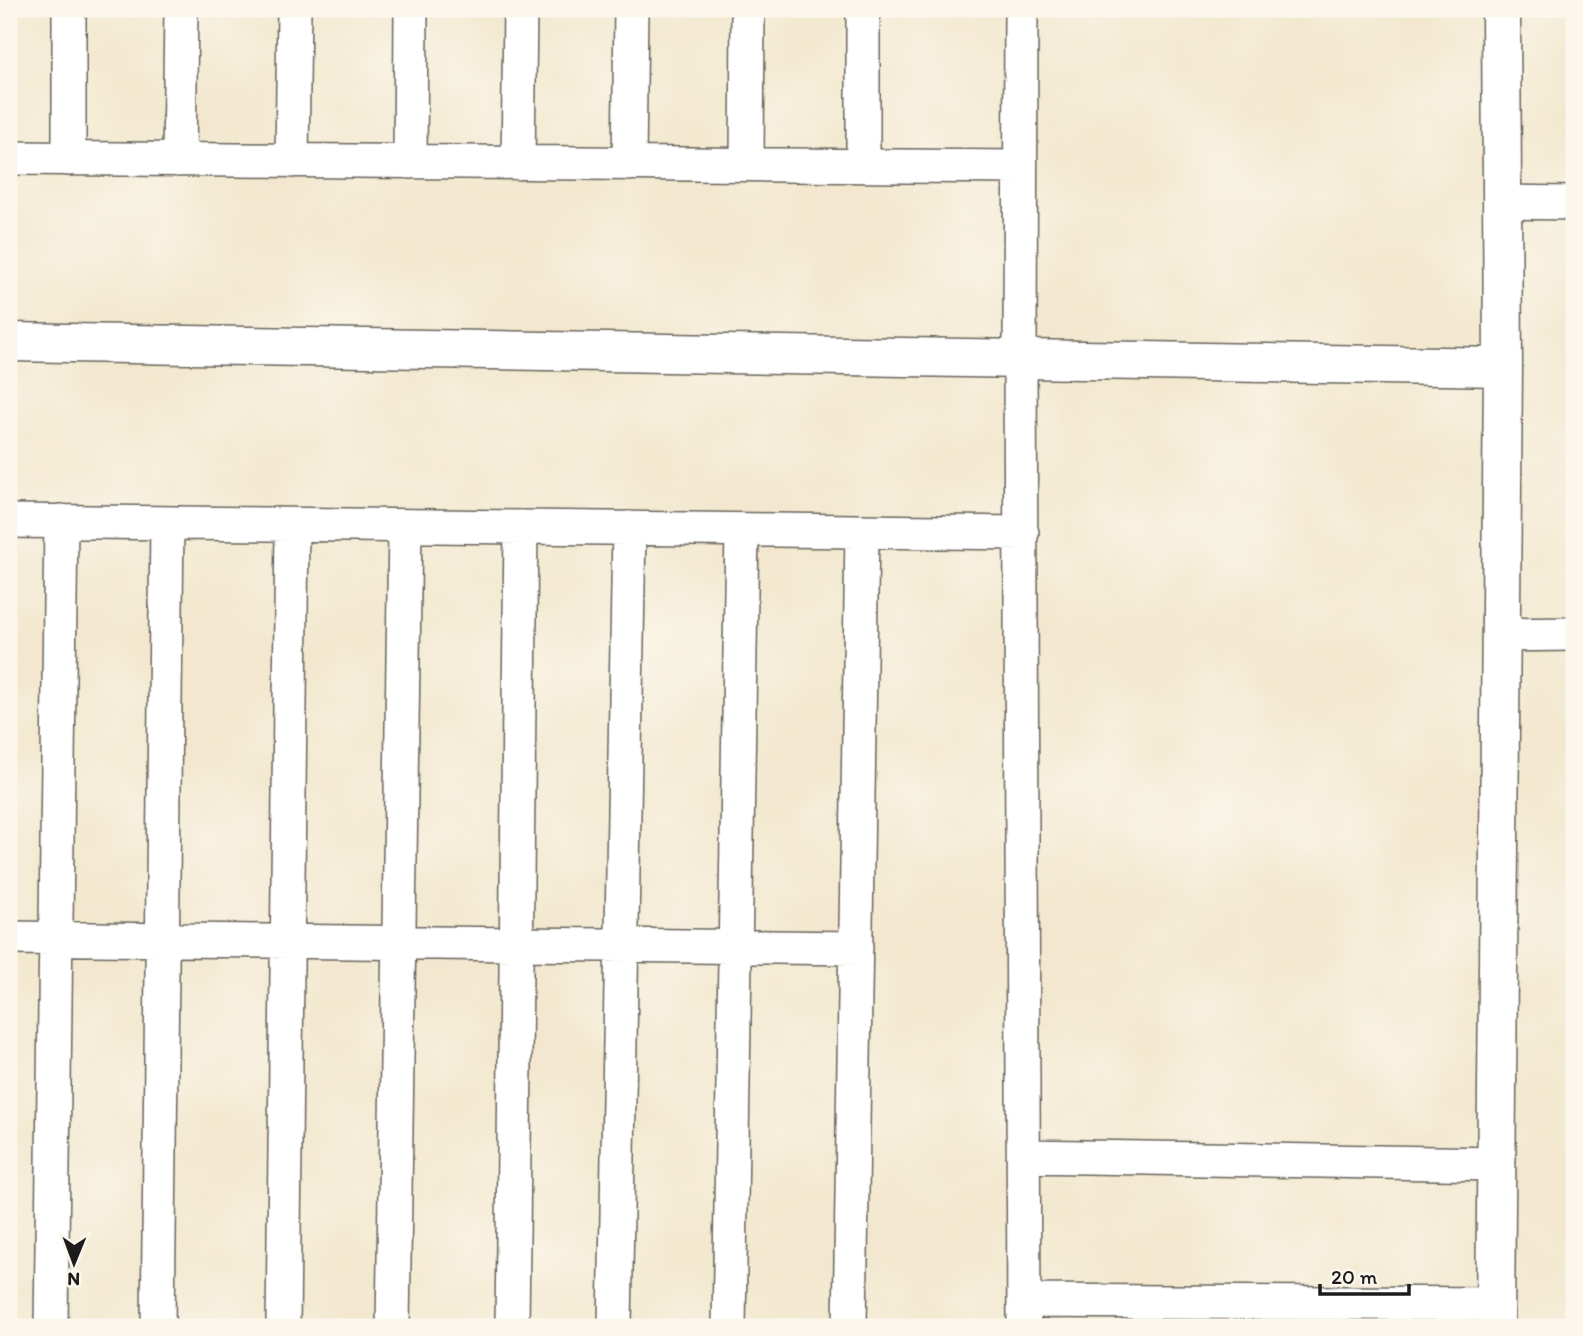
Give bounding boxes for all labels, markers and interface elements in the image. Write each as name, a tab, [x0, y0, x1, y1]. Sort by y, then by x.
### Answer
north arrow	[38, 1228, 108, 1298]
scale bar	[1320, 1252, 1410, 1296]
text: 20 m	[1331, 1264, 1378, 1289]
text: N	[67, 1268, 80, 1291]

